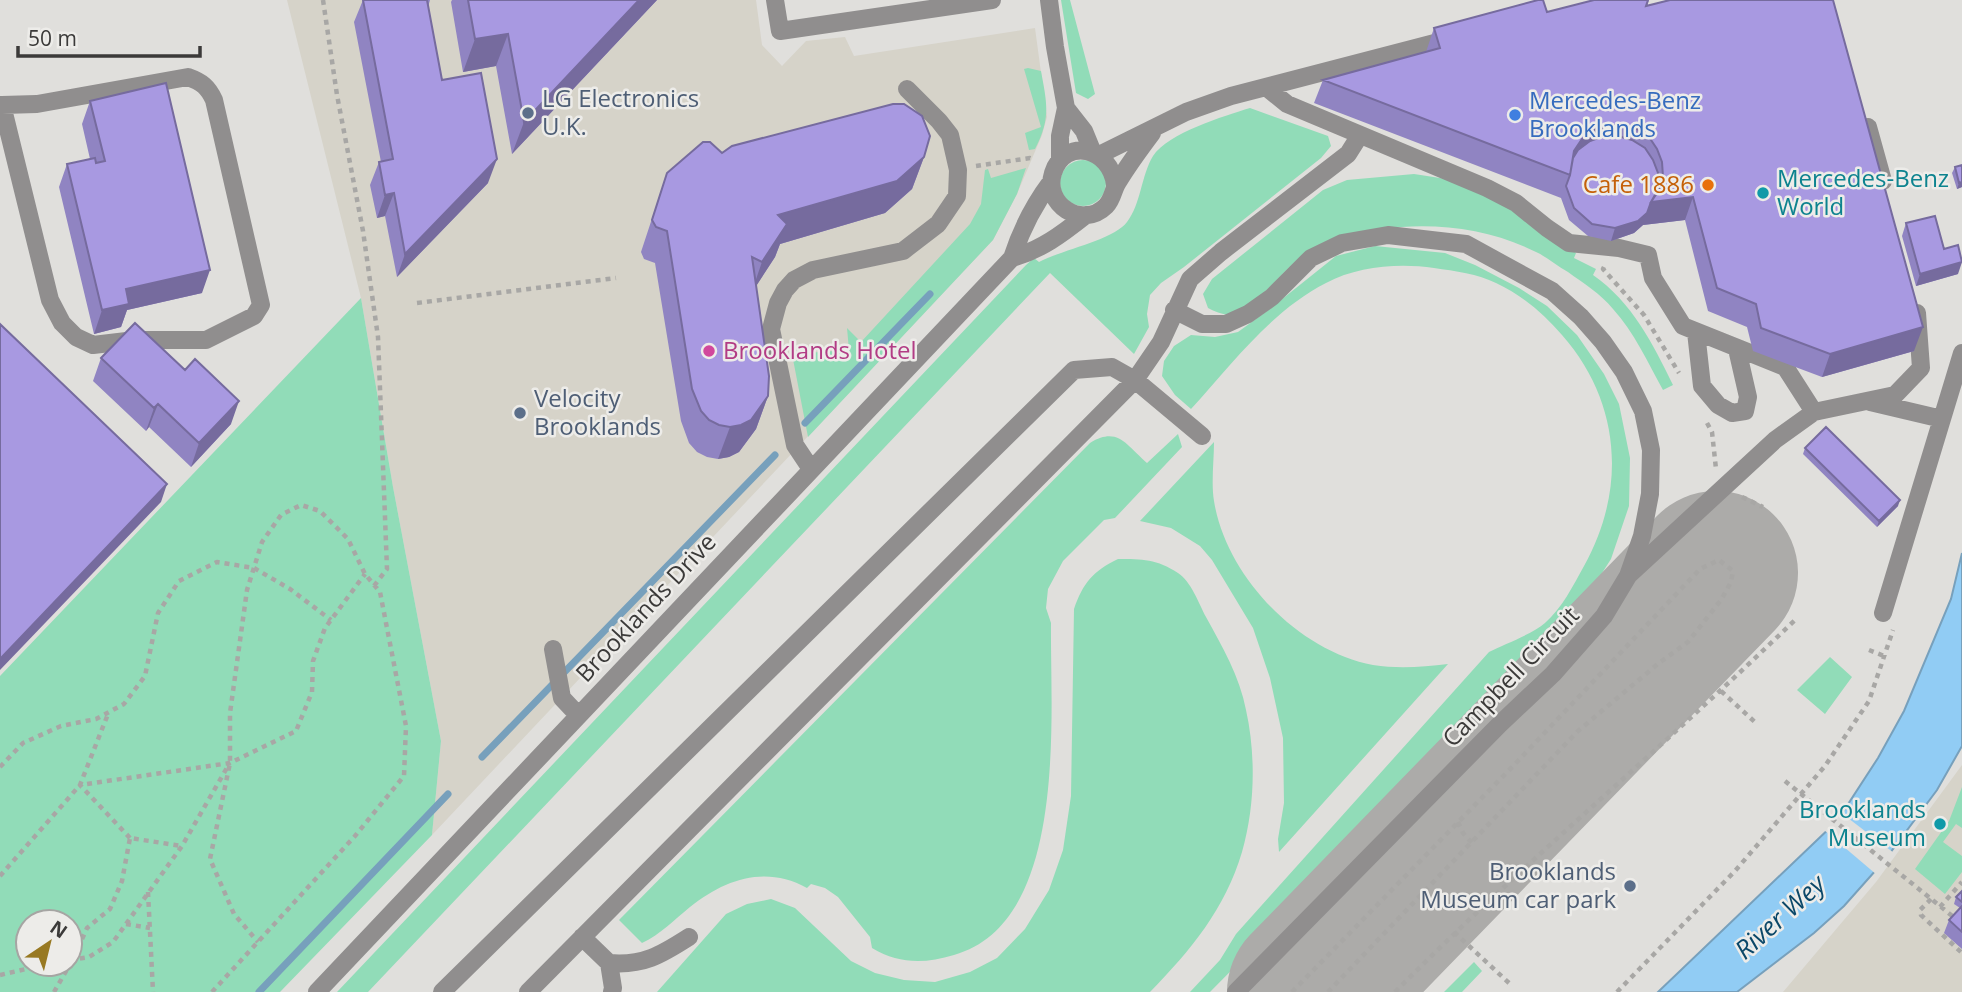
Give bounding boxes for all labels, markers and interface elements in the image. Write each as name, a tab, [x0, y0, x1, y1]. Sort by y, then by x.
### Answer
scale bar	[18, 14, 200, 58]
text: 50 m	[28, 24, 77, 52]
place label: LG Electronics U.K.	[542, 81, 699, 142]
place label: Mercedes-Benz Brooklands	[1529, 83, 1701, 144]
marker: LG Electronics U.K.	[520, 105, 536, 121]
marker: Mercedes-Benz Brooklands	[1507, 107, 1523, 123]
place label: Mercedes-Benz World	[1777, 161, 1949, 222]
place label: Cafe 1886	[1583, 167, 1694, 200]
marker: Cafe 1886	[1700, 177, 1716, 193]
marker: Mercedes-Benz World	[1755, 185, 1771, 201]
place label: Brooklands Hotel	[723, 333, 917, 366]
marker: Brooklands Hotel	[701, 343, 717, 359]
place label: Velocity Brooklands	[534, 381, 661, 442]
marker: Velocity Brooklands	[512, 405, 528, 421]
street label: Brooklands Drive	[567, 526, 722, 688]
street label: Campbell Circuit	[1434, 598, 1586, 753]
place label: Brooklands Museum	[1799, 792, 1926, 853]
marker: Brooklands Museum	[1932, 816, 1948, 832]
place label: Brooklands Museum car park	[1420, 854, 1616, 915]
water label: River Wey	[1726, 865, 1834, 967]
marker: Brooklands Museum car park	[1622, 878, 1638, 894]
north arrow	[14, 908, 84, 978]
text: N	[45, 914, 73, 944]

